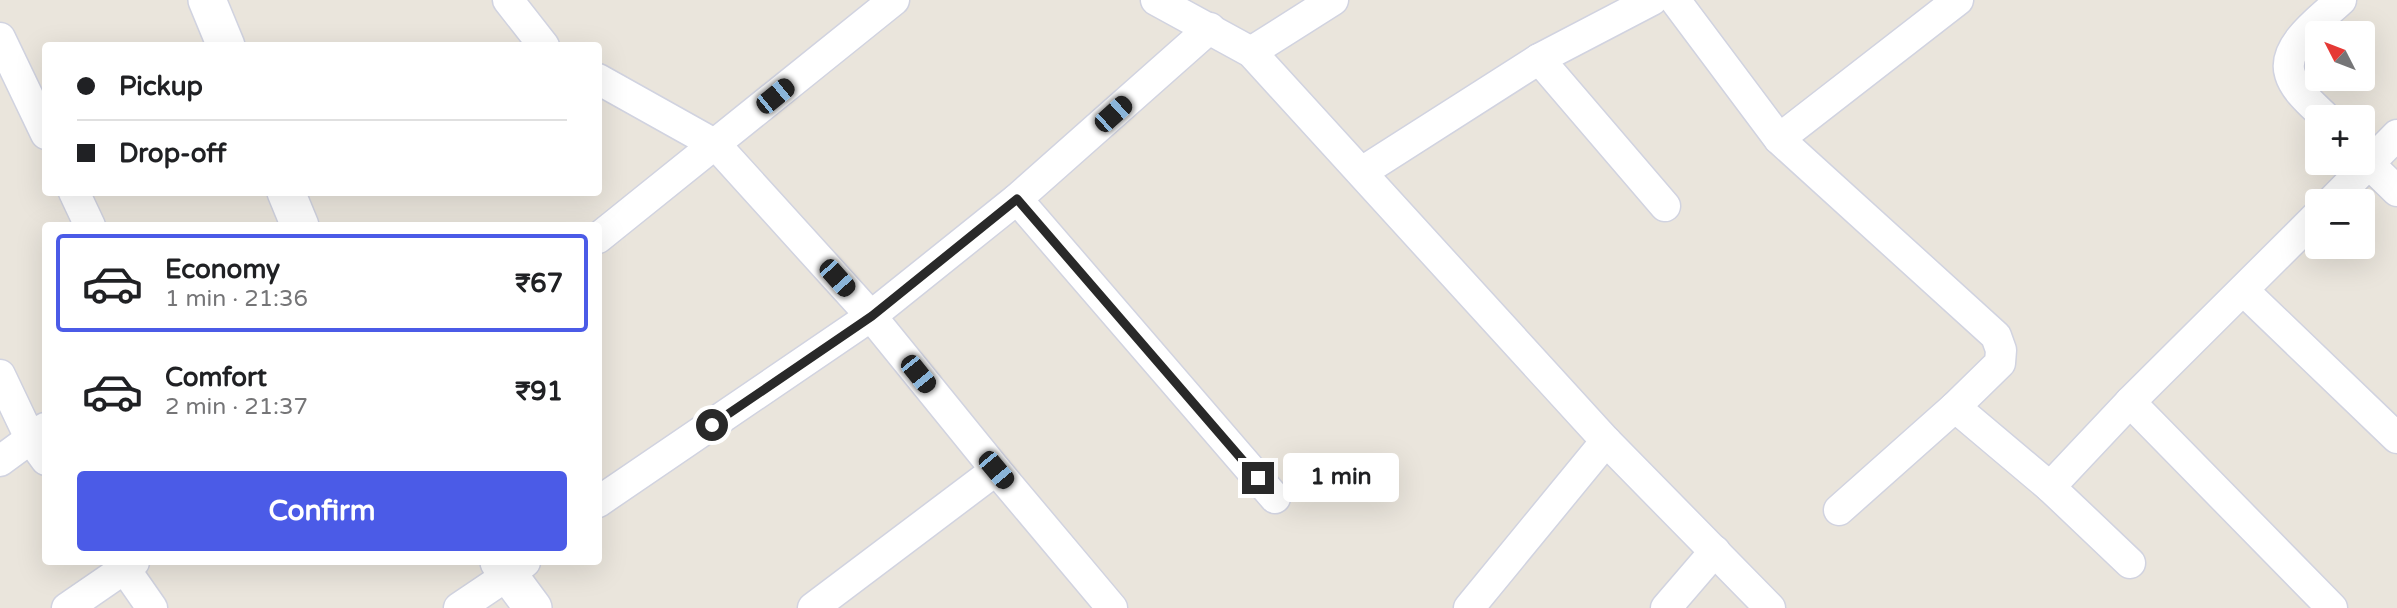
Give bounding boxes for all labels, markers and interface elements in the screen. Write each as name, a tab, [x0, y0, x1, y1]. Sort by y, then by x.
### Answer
north arrow	[2305, 21, 2375, 91]
map controls	[2305, 21, 2375, 259]
text: Pickup	[119, 71, 203, 102]
car	[753, 75, 798, 117]
car	[1091, 92, 1136, 136]
button: +	[2305, 105, 2375, 175]
text: Drop-off	[119, 138, 226, 169]
button: −	[2305, 189, 2375, 259]
icon: car	[81, 252, 144, 315]
text: Economy	[165, 254, 280, 285]
car	[816, 255, 859, 301]
text: ₹67	[515, 268, 563, 299]
text: 1 min · 21:36	[165, 285, 308, 313]
car	[897, 351, 940, 397]
icon: car	[81, 360, 144, 423]
text: Comfort	[165, 362, 267, 393]
text: ₹91	[515, 376, 563, 407]
text: 2 min · 21:37	[165, 393, 308, 421]
route start	[696, 409, 728, 441]
car	[975, 447, 1018, 493]
callout: 1 min	[1282, 454, 1398, 503]
route end	[1242, 462, 1274, 494]
text: 1 min	[1310, 463, 1372, 491]
button: Confirm	[77, 471, 567, 551]

